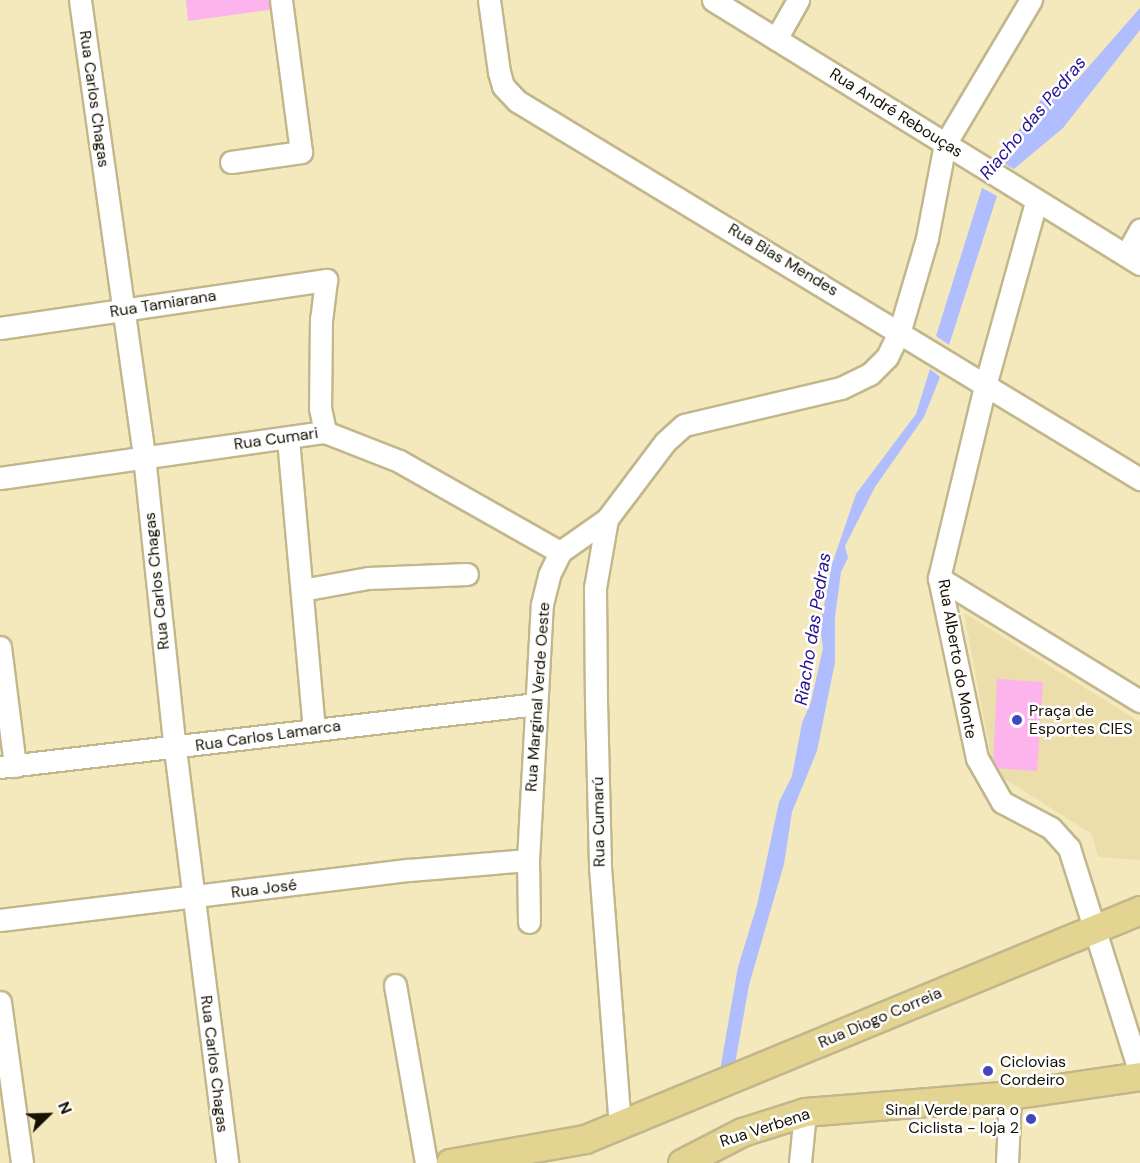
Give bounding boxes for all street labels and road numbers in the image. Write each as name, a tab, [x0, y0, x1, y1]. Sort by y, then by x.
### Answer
street label: Rua Carlos Chagas	[75, 29, 113, 169]
street label: Rua André Rebouças	[826, 64, 966, 162]
street label: Rua Bias Mendes	[724, 220, 842, 300]
street label: Rua Tamiarana	[108, 286, 218, 322]
street label: Rua Cumari	[233, 424, 319, 454]
street label: Rua Carlos Chagas	[140, 511, 174, 651]
street label: Rua Alberto do Monte	[934, 578, 980, 740]
street label: Rua Marginal Verde Oeste	[522, 602, 554, 792]
street label: Rua Carlos Lamarca	[194, 716, 342, 756]
street label: Rua Cumarú	[589, 777, 609, 867]
street label: Rua José	[230, 875, 298, 903]
street label: Rua Diogo Correia	[815, 983, 945, 1053]
street label: Rua Carlos Chagas	[196, 994, 232, 1134]
street label: Rua Verbena	[718, 1104, 812, 1152]

